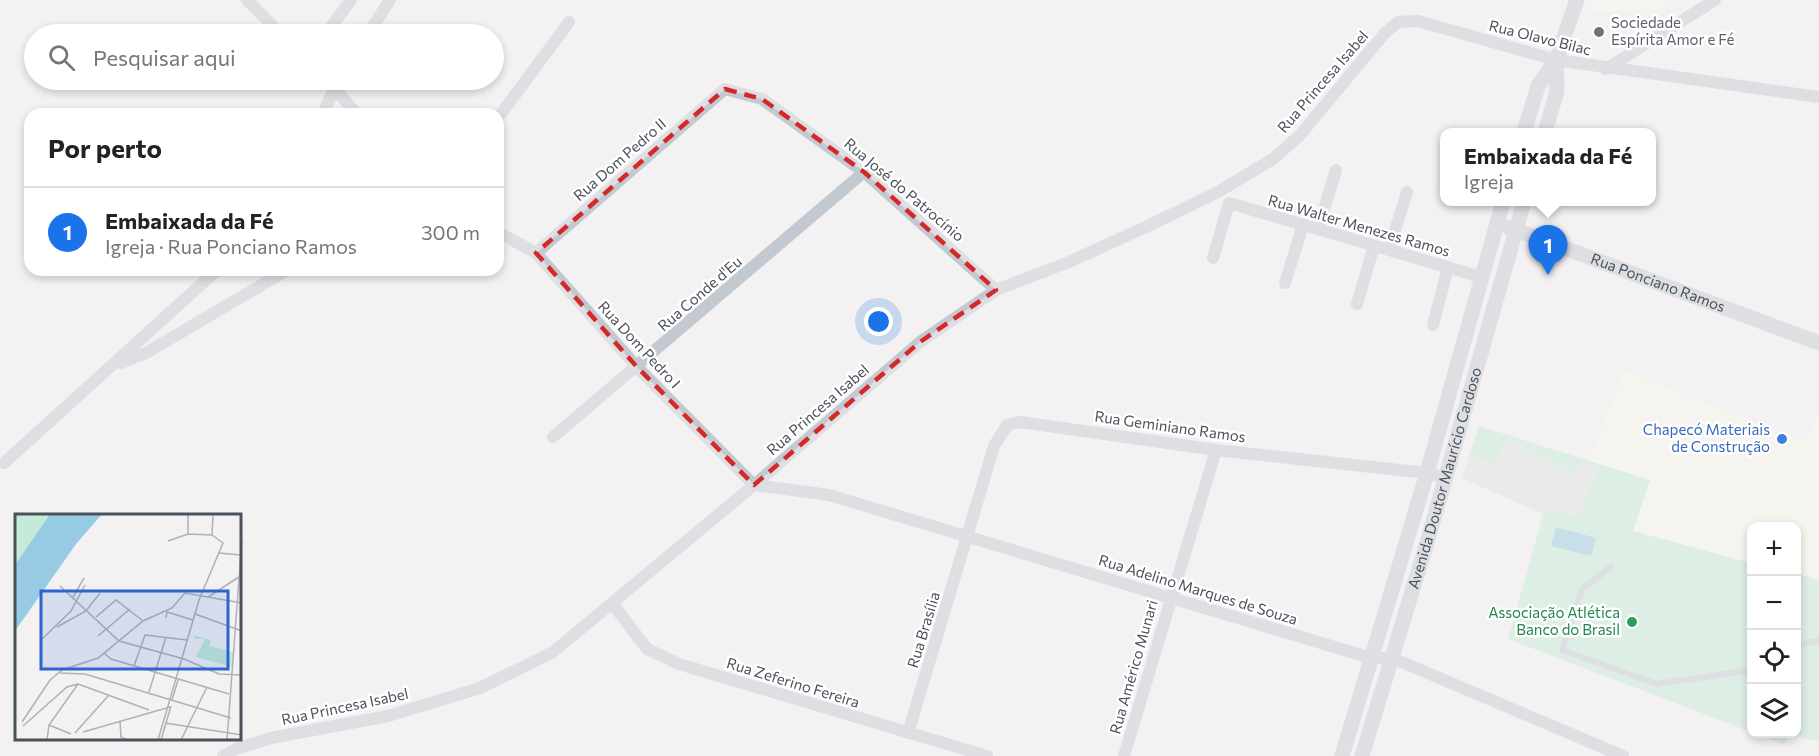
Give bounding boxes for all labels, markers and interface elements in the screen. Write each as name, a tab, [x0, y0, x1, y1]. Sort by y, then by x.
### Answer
place label: Sociedade Espírita Amor e Fé	[1611, 13, 1734, 48]
street label: Rua Olavo Bilac	[1487, 16, 1593, 58]
search box	[24, 24, 504, 90]
marker: Sociedade Espírita Amor e Fé	[1592, 25, 1606, 39]
street label: Rua Princesa Isabel	[1273, 27, 1371, 136]
icon: search	[45, 41, 78, 74]
text: Pesquisar aqui	[93, 44, 236, 71]
street label: Rua Dom Pedro II	[569, 114, 669, 204]
popup	[1440, 128, 1656, 206]
text: Por perto	[48, 132, 162, 163]
street label: Rua José do Patrocínio	[841, 134, 968, 245]
text: Embaixada da Fé	[1464, 142, 1632, 169]
text: Igreja	[1464, 169, 1514, 193]
street label: Rua Walter Menezes Ramos	[1266, 190, 1452, 260]
text: Embaixada da Fé	[105, 207, 274, 234]
text: 1	[63, 220, 72, 244]
text: 300 m	[421, 220, 480, 244]
pin: 1	[1528, 226, 1568, 275]
text: Igreja · Rua Ponciano Ramos	[105, 234, 357, 258]
street label: Rua Ponciano Ramos	[1589, 249, 1728, 315]
street label: Rua Conde d'Eu	[654, 252, 745, 335]
street label: Rua Dom Pedro I	[595, 297, 685, 392]
your location	[864, 307, 893, 336]
street label: Rua Princesa Isabel	[763, 360, 872, 458]
street label: Avenida Doutor Maurício Cardoso	[1403, 365, 1485, 591]
street label: Rua Geminiano Ramos	[1094, 407, 1247, 446]
place label: Chapecó Materiais de Construção	[1643, 420, 1770, 455]
marker: Chapecó Materiais de Construção	[1775, 432, 1789, 446]
inset map	[15, 514, 242, 741]
map controls	[1747, 522, 1801, 738]
button: +	[1747, 522, 1801, 576]
street label: Rua Adelino Marques de Souza	[1097, 550, 1300, 628]
button: −	[1747, 576, 1801, 630]
street label: Rua Brasília	[903, 589, 943, 670]
street label: Rua Américo Munari	[1105, 598, 1161, 736]
place label: Associação Atlética Banco do Brasil	[1488, 603, 1620, 638]
marker: Associação Atlética Banco do Brasil	[1625, 615, 1639, 629]
button: locate	[1747, 630, 1801, 684]
street label: Rua Zeferino Fereira	[725, 653, 862, 711]
street label: Rua Princesa Isabel	[280, 684, 410, 728]
button: layers	[1747, 684, 1801, 738]

